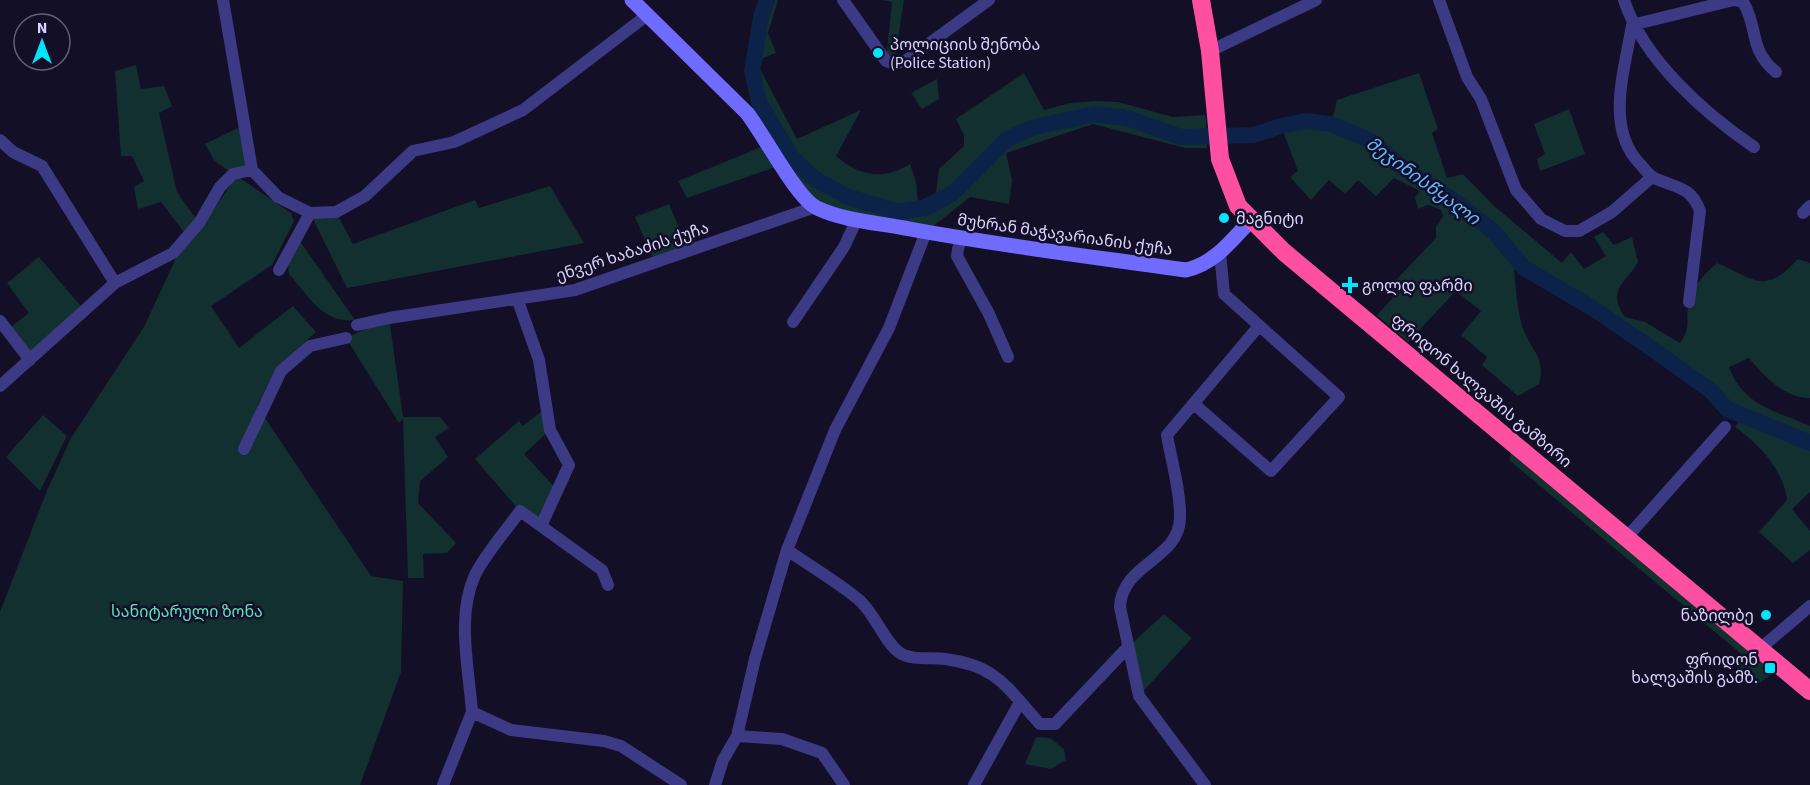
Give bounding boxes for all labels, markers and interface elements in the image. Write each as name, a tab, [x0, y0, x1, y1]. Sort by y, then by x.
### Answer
north arrow	[12, 12, 72, 72]
text: N	[37, 17, 47, 39]
place label: პოლიციის შენობა (Police Station)	[890, 34, 1040, 74]
marker: პოლიციის შენობა (Police Station)	[871, 46, 885, 60]
water label: მეჯინისწყალი	[1361, 132, 1485, 232]
place label: მაგნიტი	[1236, 208, 1304, 230]
street label: მუხრან მაჭავარიანის ქუჩა	[956, 209, 1174, 261]
marker: მაგნიტი	[1217, 211, 1231, 225]
street label: ენვერ ხაბაძის ქუჩა	[553, 217, 712, 287]
place label: გოლდ ფარმი	[1362, 275, 1473, 297]
marker: გოლდ ფარმი	[1343, 278, 1357, 292]
street label: ფრიდონ ხალვაშის გამზირი	[1386, 309, 1576, 473]
park label: სანიტარული ზონა	[111, 601, 263, 623]
place label: ნაზილბე	[1680, 605, 1754, 627]
marker: ნაზილბე	[1759, 608, 1773, 622]
place label: ფრიდონ ხალვაშის გამზ.	[1631, 649, 1758, 689]
marker: ფრიდონ ხალვაშის გამზ.	[1763, 661, 1777, 675]

